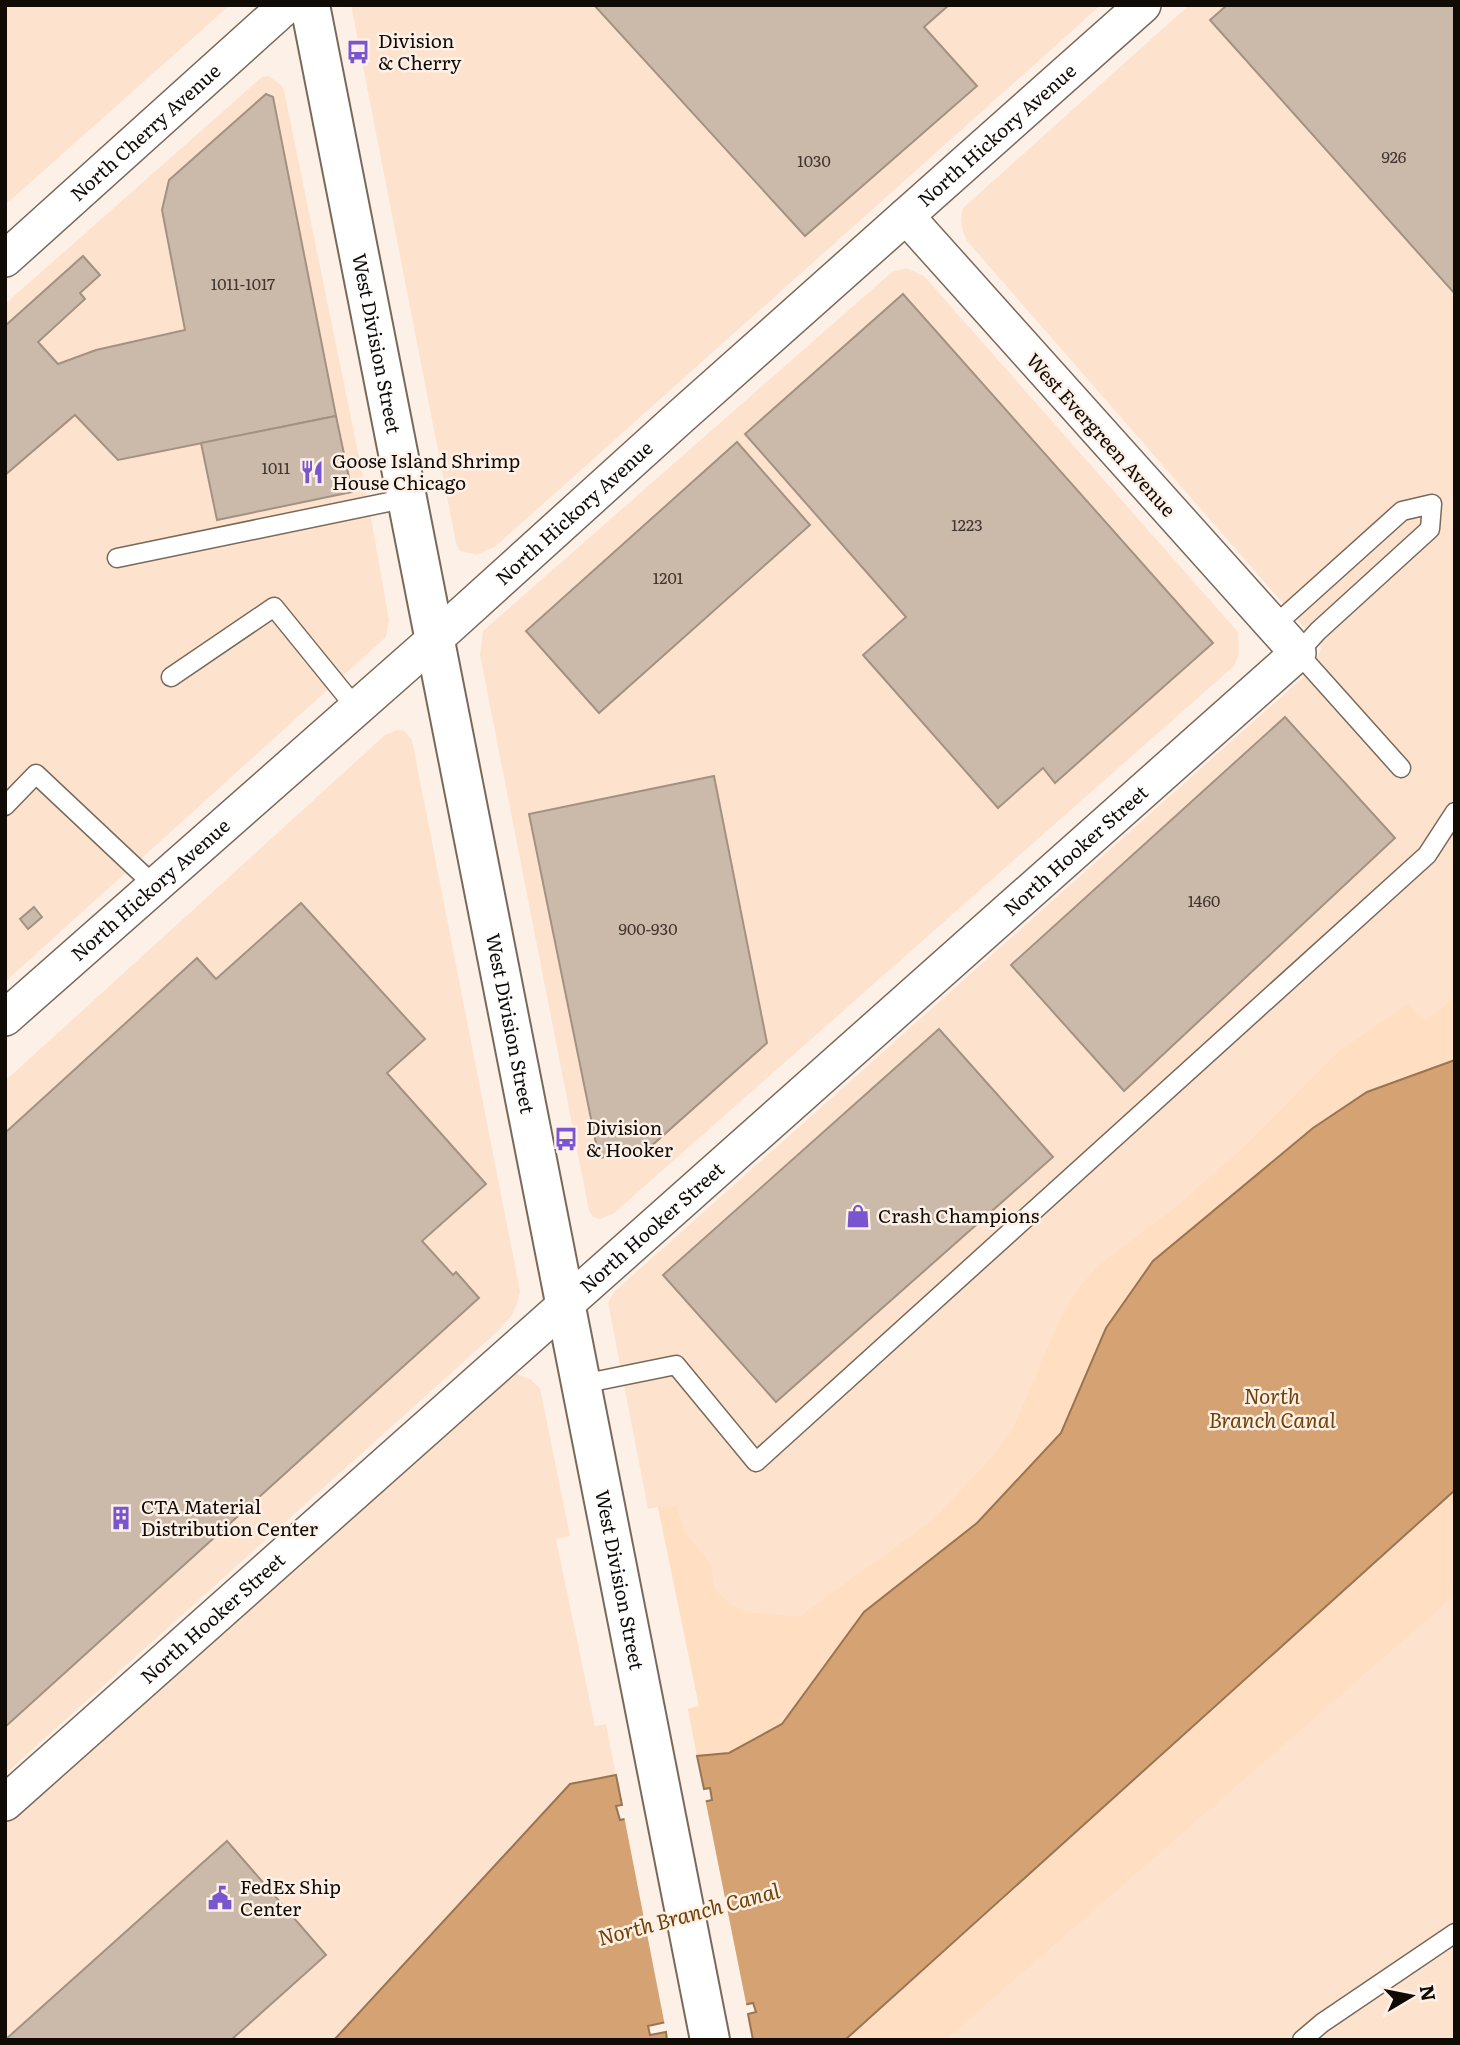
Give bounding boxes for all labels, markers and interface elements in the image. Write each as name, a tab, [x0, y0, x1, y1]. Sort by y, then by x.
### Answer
place label: Division & Cherry	[378, 26, 461, 76]
bus stop icon: Division & Cherry	[344, 38, 372, 66]
street label: North Cherry Avenue	[63, 56, 226, 207]
street label: North Hickory Avenue	[911, 56, 1082, 212]
house number: 926	[1382, 144, 1407, 168]
house number: 1030	[797, 148, 831, 172]
street label: West Division Street	[346, 251, 409, 436]
house number: 1011-1017	[211, 271, 275, 295]
street label: West Evergreen Avenue	[1021, 346, 1183, 522]
street label: North Hickory Avenue	[489, 433, 658, 591]
place label: Goose Island Shrimp House Chicago	[332, 446, 520, 496]
house number: 1011	[262, 455, 291, 479]
restaurant icon: Goose Island Shrimp House Chicago	[298, 458, 326, 486]
house number: 1223	[951, 512, 983, 536]
house number: 1201	[653, 565, 684, 589]
street label: North Hooker Street	[997, 778, 1154, 922]
street label: North Hickory Avenue	[64, 811, 236, 967]
house number: 1460	[1188, 888, 1220, 912]
house number: 900-930	[619, 916, 677, 940]
street label: West Division Street	[480, 931, 543, 1116]
place label: Division & Hooker	[586, 1113, 673, 1163]
bus stop icon: Division & Hooker	[552, 1125, 580, 1153]
street label: North Hooker Street	[573, 1155, 730, 1299]
place label: Crash Champions	[878, 1201, 1040, 1229]
shop icon: Crash Champions	[844, 1202, 872, 1230]
water label: North Branch Canal	[1208, 1379, 1336, 1434]
street label: West Division Street	[589, 1487, 652, 1673]
place label: CTA Material Distribution Center	[141, 1492, 318, 1542]
building icon: CTA Material Distribution Center	[107, 1504, 135, 1532]
street label: North Hooker Street	[134, 1545, 291, 1689]
place label: FedEx Ship Center	[240, 1872, 341, 1922]
water label: North Branch Canal	[594, 1873, 783, 1952]
public building icon: FedEx Ship Center	[206, 1884, 234, 1912]
north arrow	[1376, 1961, 1446, 2031]
text: N	[1414, 1983, 1444, 2003]

